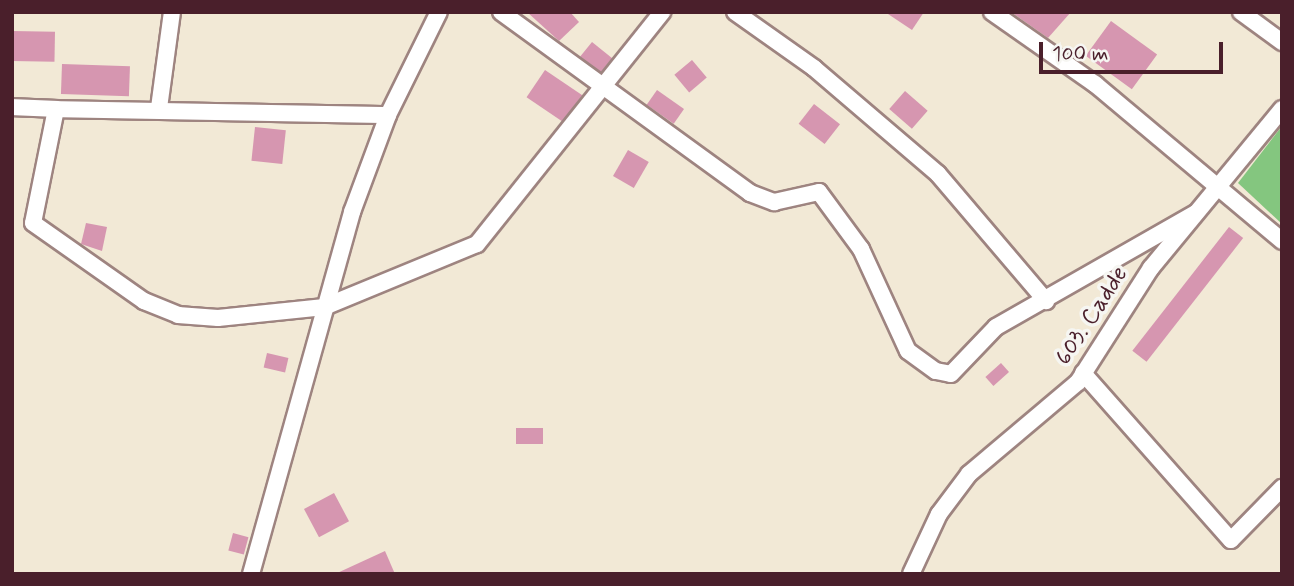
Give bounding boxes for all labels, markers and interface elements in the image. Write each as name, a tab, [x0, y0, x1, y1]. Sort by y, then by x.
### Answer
scale bar	[1042, 28, 1226, 72]
text: 100 m	[1052, 40, 1108, 68]
street label: 603. Cadde	[1049, 261, 1135, 371]

